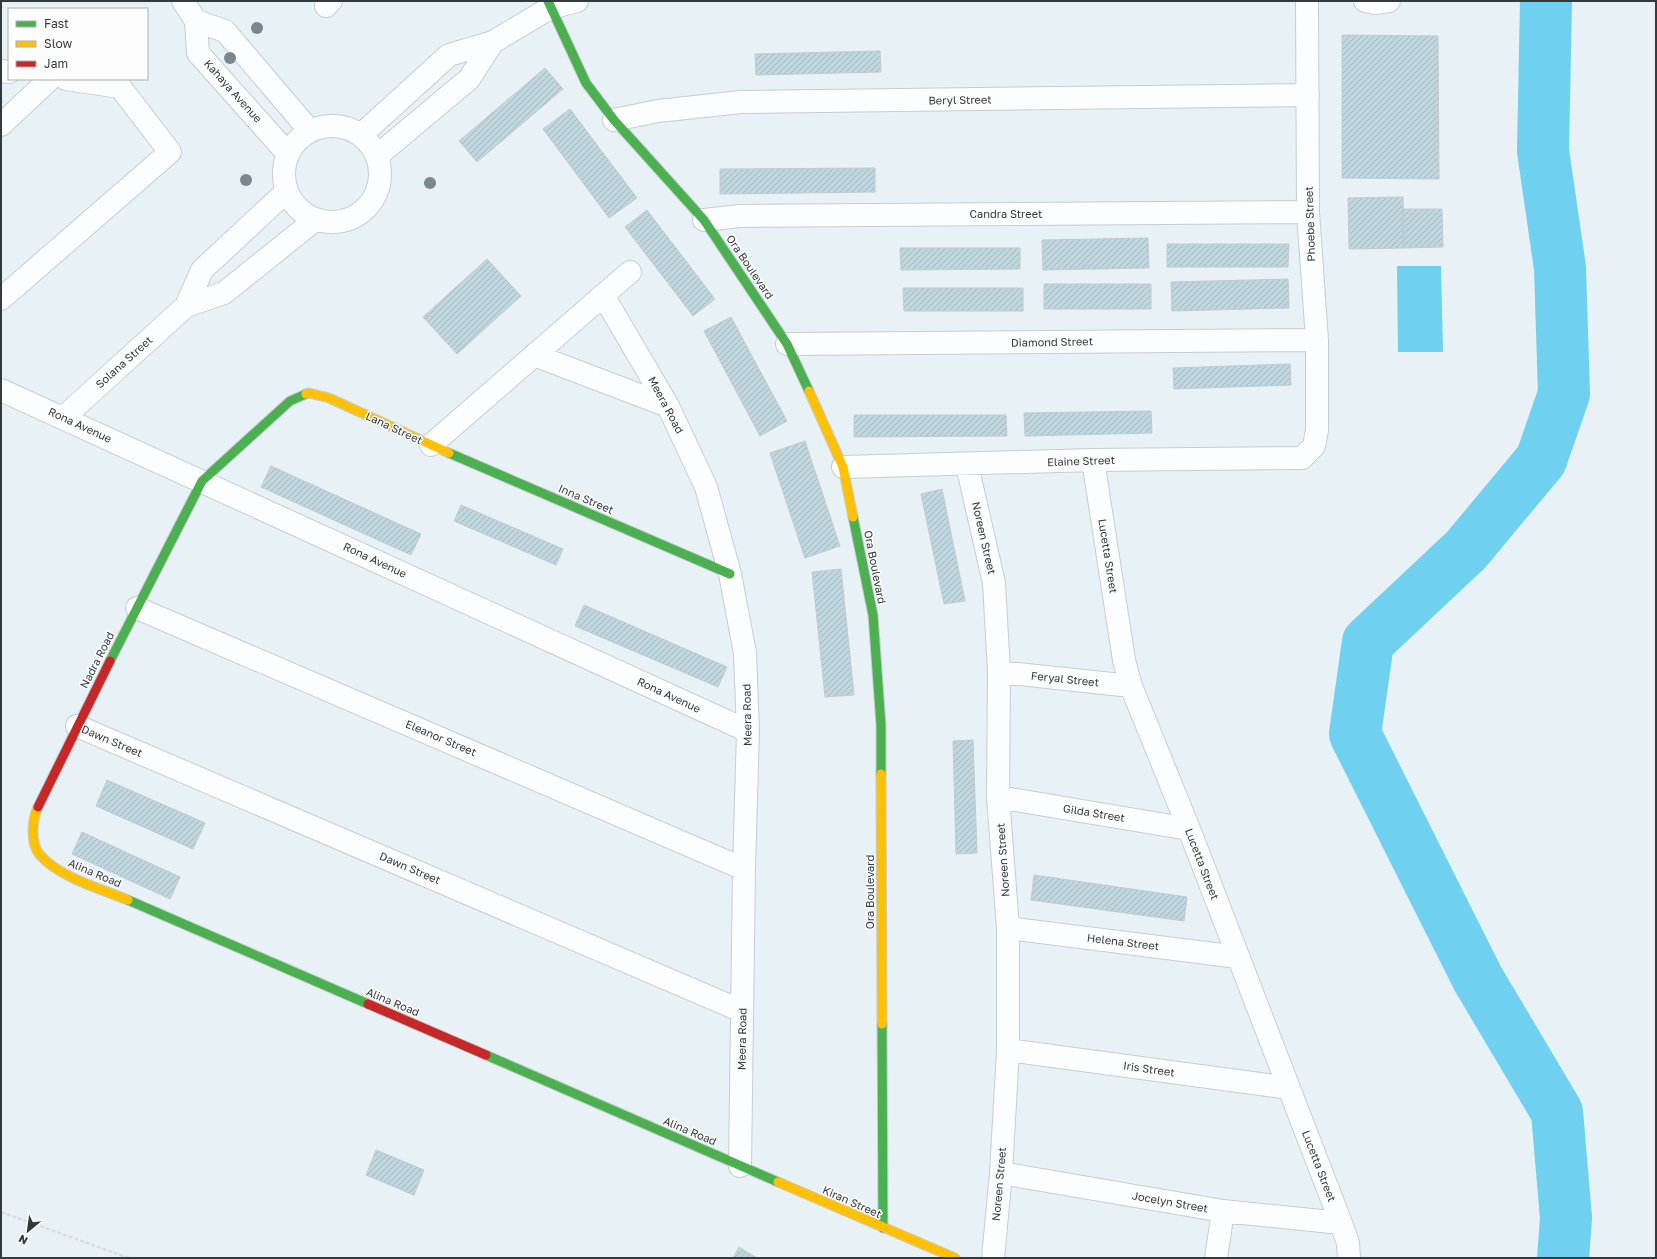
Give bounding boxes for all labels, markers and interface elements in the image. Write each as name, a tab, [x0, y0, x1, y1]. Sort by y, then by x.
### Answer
legend	[8, 8, 148, 80]
text: Fast	[44, 16, 69, 31]
text: Slow	[44, 36, 72, 51]
text: Jam	[44, 56, 68, 71]
street label: Kahaya Avenue	[202, 57, 265, 125]
street label: Beryl Street	[928, 92, 992, 107]
street label: Phoebe Street	[1302, 186, 1317, 262]
street label: Candra Street	[970, 207, 1042, 220]
street label: Ora Boulevard	[724, 232, 777, 301]
street label: Solana Street	[93, 333, 155, 390]
street label: Diamond Street	[1011, 334, 1093, 349]
street label: Meera Road	[646, 374, 687, 435]
street label: Rona Avenue	[46, 404, 114, 445]
street label: Lana Street	[364, 409, 425, 446]
street label: Elaine Street	[1047, 453, 1115, 468]
street label: Inna Street	[557, 481, 616, 516]
street label: Noreen Street	[970, 500, 999, 575]
street label: Lucetta Street	[1096, 518, 1121, 594]
street label: Ora Boulevard	[862, 529, 889, 605]
street label: Rona Avenue	[341, 539, 409, 580]
street label: Nadra Road	[77, 629, 116, 690]
street label: Feryal Street	[1030, 668, 1100, 689]
street label: Rona Avenue	[635, 674, 703, 715]
street label: Meera Road	[739, 684, 754, 746]
street label: Eleanor Street	[404, 717, 479, 758]
street label: Dawn Street	[80, 722, 145, 759]
street label: Gilda Street	[1062, 801, 1126, 824]
street label: Noreen Street	[993, 823, 1012, 897]
street label: Lucetta Street	[1183, 826, 1222, 901]
street label: Dawn Street	[378, 849, 443, 886]
street label: Ora Boulevard	[863, 855, 876, 929]
street label: Alina Road	[67, 856, 124, 890]
street label: Helena Street	[1086, 931, 1160, 952]
street label: Alina Road	[365, 985, 422, 1019]
street label: Meera Road	[734, 1008, 749, 1070]
street label: Iris Street	[1122, 1058, 1176, 1079]
street label: Alina Road	[662, 1114, 719, 1148]
street label: Lucetta Street	[1300, 1128, 1339, 1203]
street label: Noreen Street	[989, 1147, 1008, 1221]
street label: Kiran Street	[821, 1183, 884, 1220]
street label: Jocelyn Street	[1131, 1188, 1209, 1215]
north arrow	[8, 1211, 48, 1251]
text: N	[16, 1232, 30, 1248]

